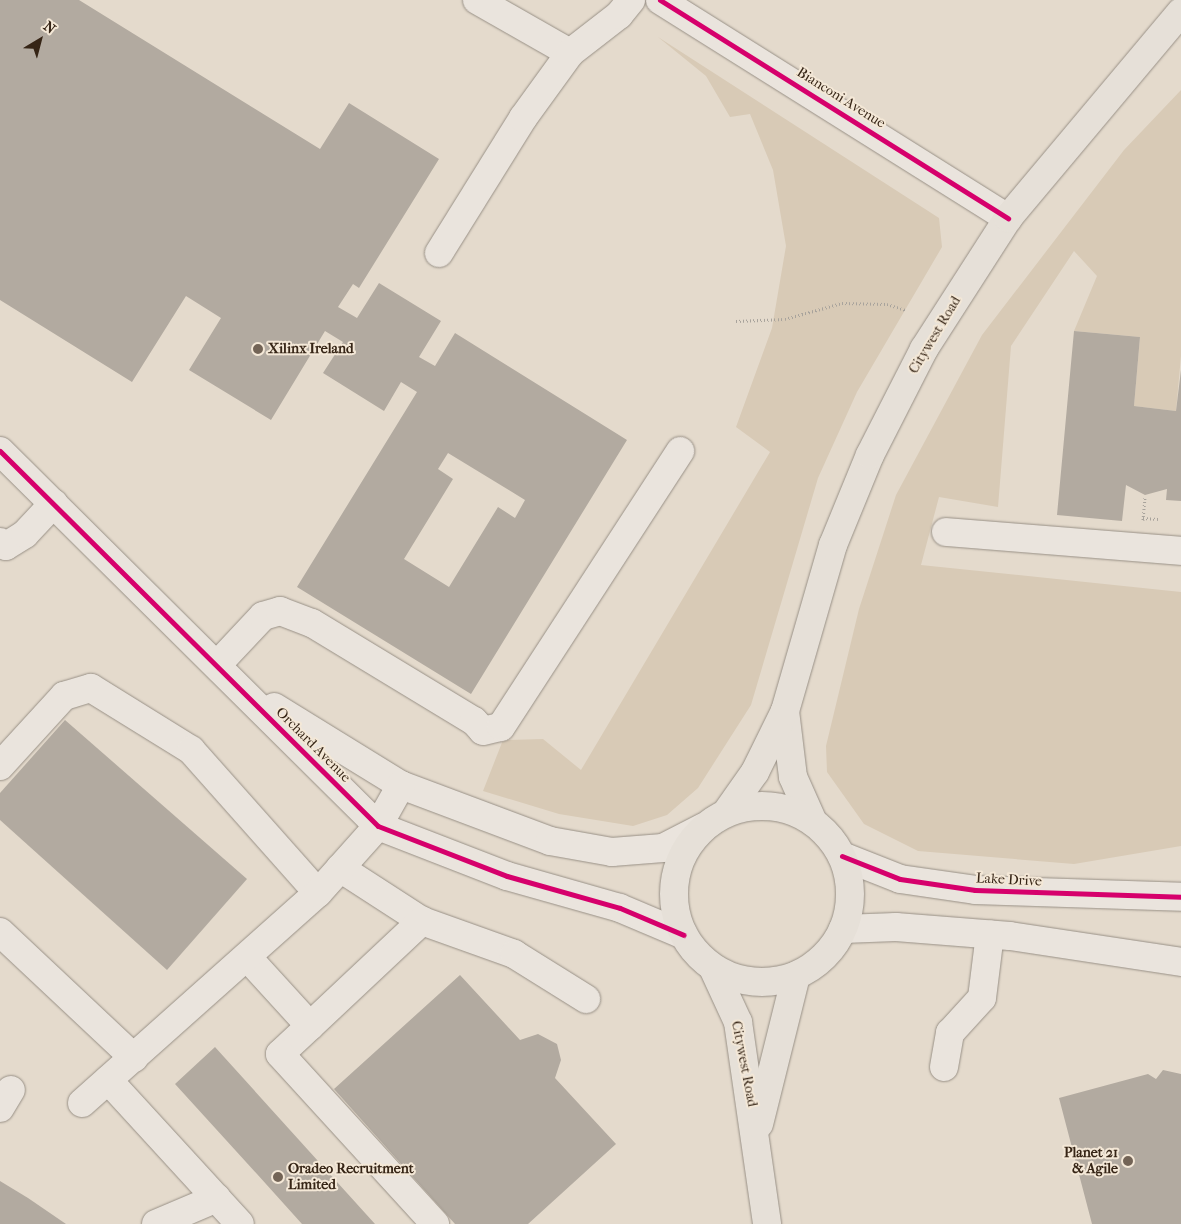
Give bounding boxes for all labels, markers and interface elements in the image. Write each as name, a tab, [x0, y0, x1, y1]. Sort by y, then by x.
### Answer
north arrow	[15, 15, 65, 65]
text: N	[40, 18, 59, 38]
street label: Bianconi Avenue	[794, 64, 888, 132]
street label: Citywest Road	[905, 293, 965, 377]
place label: Xilinx Ireland	[268, 341, 354, 357]
marker: Xilinx Ireland	[252, 343, 264, 355]
street label: Orchard Avenue	[272, 704, 354, 786]
street label: Lake Drive	[976, 870, 1042, 890]
street label: Citywest Road	[727, 1020, 761, 1108]
place label: Planet 21 & Agile	[1064, 1145, 1118, 1178]
marker: Planet 21 & Agile	[1122, 1155, 1134, 1167]
place label: Oradeo Recruitment Limited	[288, 1161, 414, 1194]
marker: Oradeo Recruitment Limited	[272, 1171, 284, 1183]

